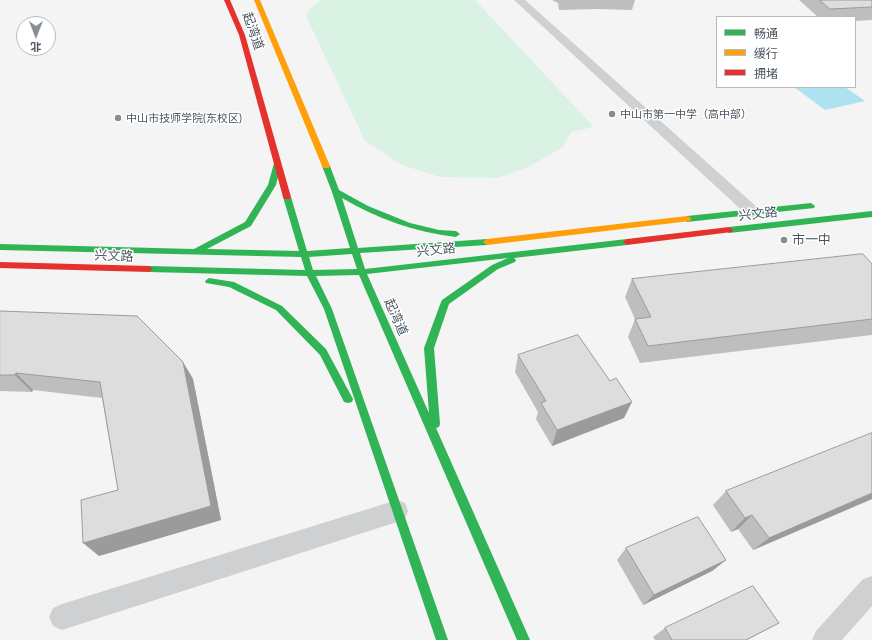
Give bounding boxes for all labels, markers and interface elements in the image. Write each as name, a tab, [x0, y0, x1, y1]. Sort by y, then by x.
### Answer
street label: 起湾道	[239, 10, 267, 52]
north arrow	[16, 16, 56, 56]
legend	[716, 16, 856, 88]
text: 畅通	[754, 26, 778, 41]
text: 北	[31, 41, 42, 54]
text: 缓行	[754, 46, 778, 61]
text: 拥堵	[754, 66, 778, 81]
place label: 中山市第一中学（高中部）	[620, 107, 752, 121]
marker: 中山市第一中学（高中部）	[607, 109, 617, 119]
place label: 中山市技师学院(东校区)	[126, 111, 242, 125]
marker: 中山市技师学院(东校区)	[113, 113, 123, 123]
street label: 兴文路	[738, 204, 778, 224]
place label: 市一中	[792, 232, 831, 248]
marker: 市一中	[779, 235, 789, 245]
street label: 兴文路	[416, 240, 456, 260]
street label: 兴文路	[94, 248, 134, 264]
street label: 起湾道	[381, 296, 411, 338]

